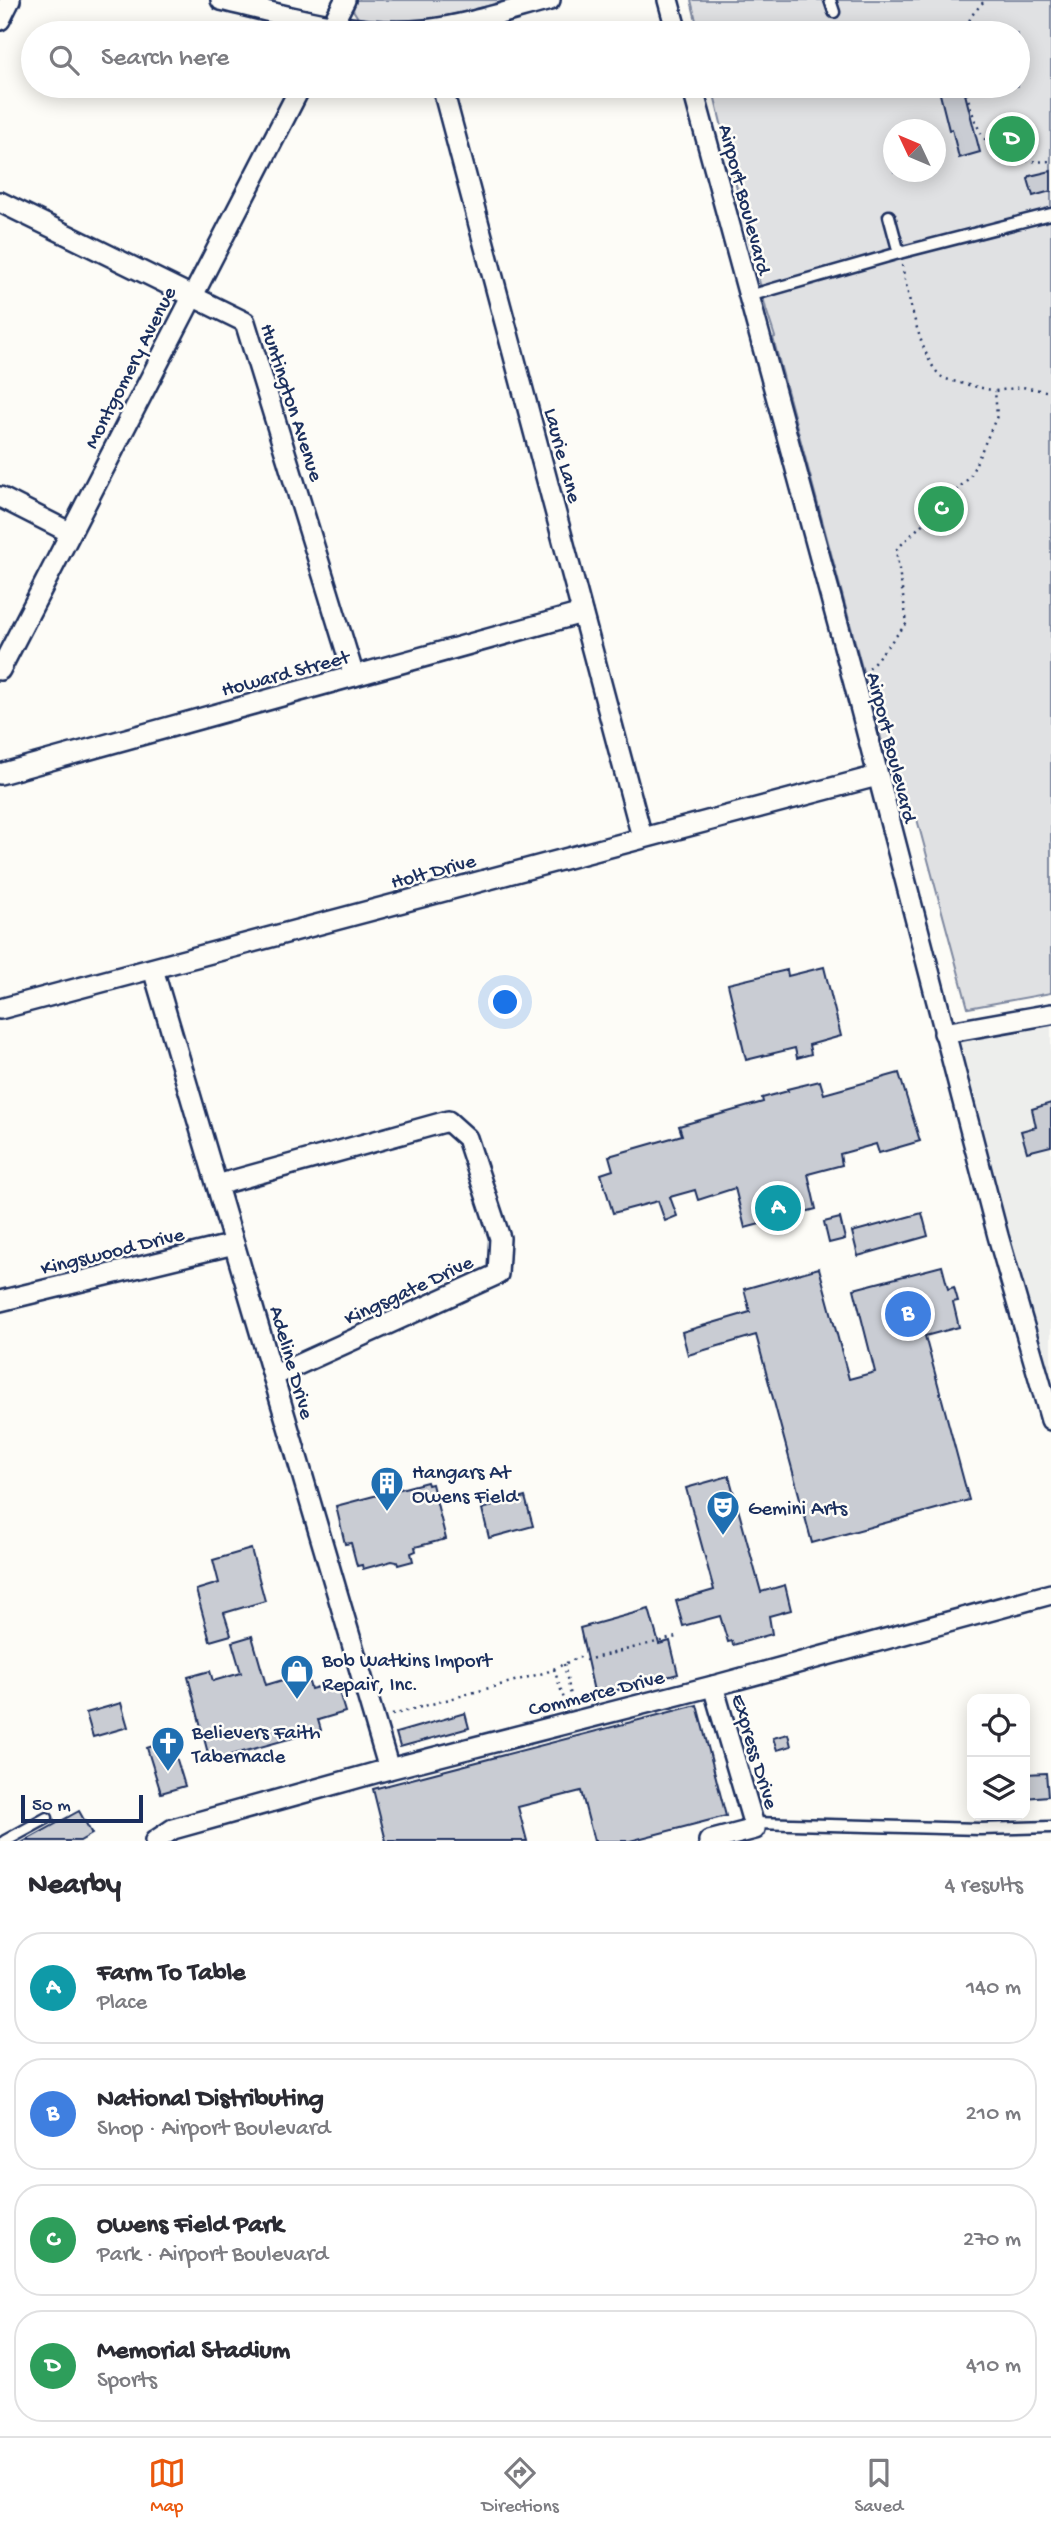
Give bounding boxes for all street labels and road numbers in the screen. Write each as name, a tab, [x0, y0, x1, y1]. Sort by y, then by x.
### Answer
street label: Airport Boulevard	[711, 122, 775, 279]
street label: Montgomery Avenue	[80, 282, 184, 454]
street label: Huntington Avenue	[252, 321, 327, 486]
street label: Laurie Lane	[536, 406, 586, 507]
street label: Howard Street	[219, 646, 355, 704]
street label: Airport Boulevard	[859, 670, 921, 827]
street label: Holt Drive	[389, 850, 480, 897]
street label: Kingswood Drive	[39, 1223, 188, 1283]
street label: Kingsgate Drive	[341, 1251, 479, 1333]
street label: Adeline Drive	[262, 1304, 318, 1423]
street label: Commerce Drive	[526, 1666, 668, 1724]
street label: Express Drive	[723, 1691, 782, 1814]

